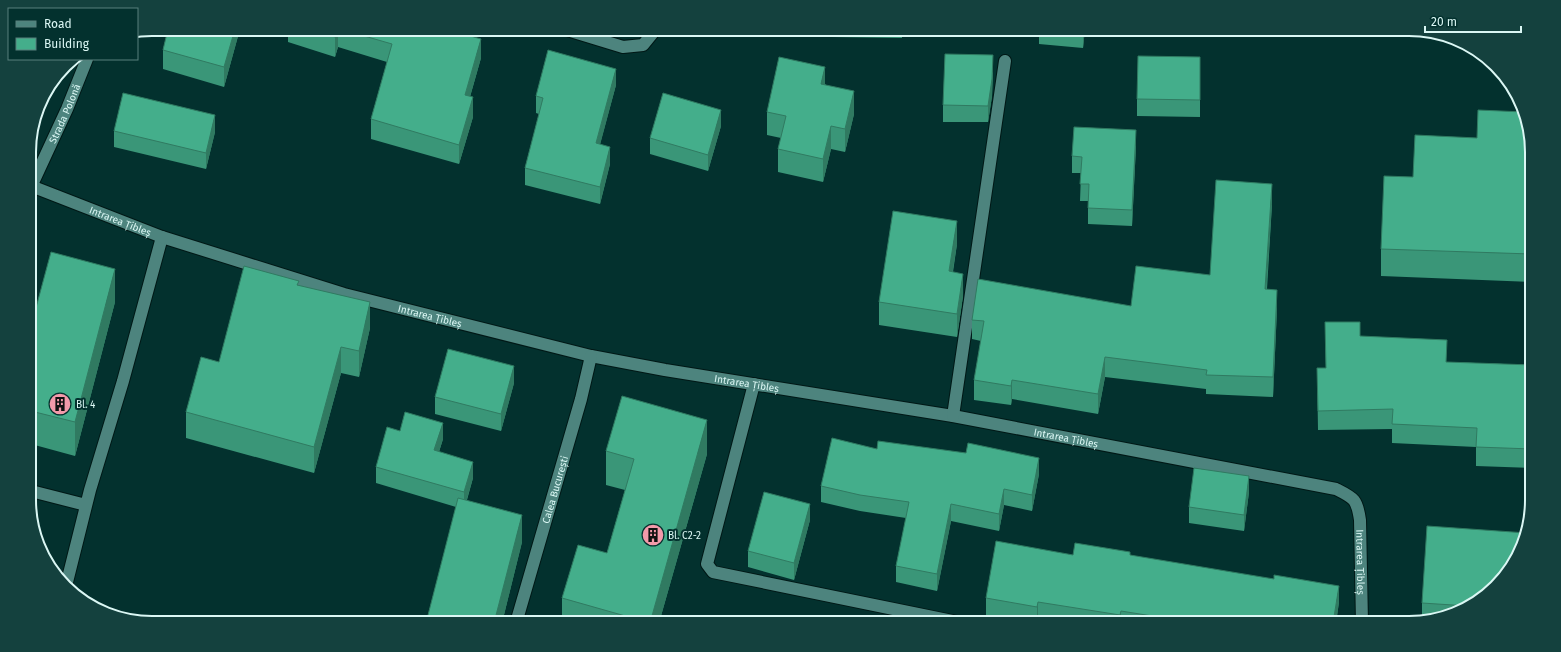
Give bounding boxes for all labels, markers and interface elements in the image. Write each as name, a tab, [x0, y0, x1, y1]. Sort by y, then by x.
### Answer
legend	[8, 8, 138, 60]
scale bar	[1425, 8, 1521, 34]
text: 20 m	[1431, 15, 1457, 29]
text: Road	[44, 17, 72, 31]
text: Building	[44, 37, 90, 51]
street label: Strada Polonă	[47, 82, 83, 145]
street label: Intrarea Țibleș	[87, 204, 153, 239]
street label: Intrarea Țibleș	[397, 303, 463, 330]
street label: Intrarea Țibleș	[713, 373, 780, 395]
building icon: Bl. 4	[47, 391, 73, 417]
place label: Bl. 4	[76, 399, 96, 411]
street label: Intrarea Țibleș	[1033, 427, 1099, 451]
street label: Calea București	[540, 454, 571, 525]
building icon: Bl. C2-2	[640, 522, 666, 548]
street label: Intrarea Țibleș	[1353, 529, 1366, 595]
place label: Bl. C2-2	[668, 530, 701, 542]

